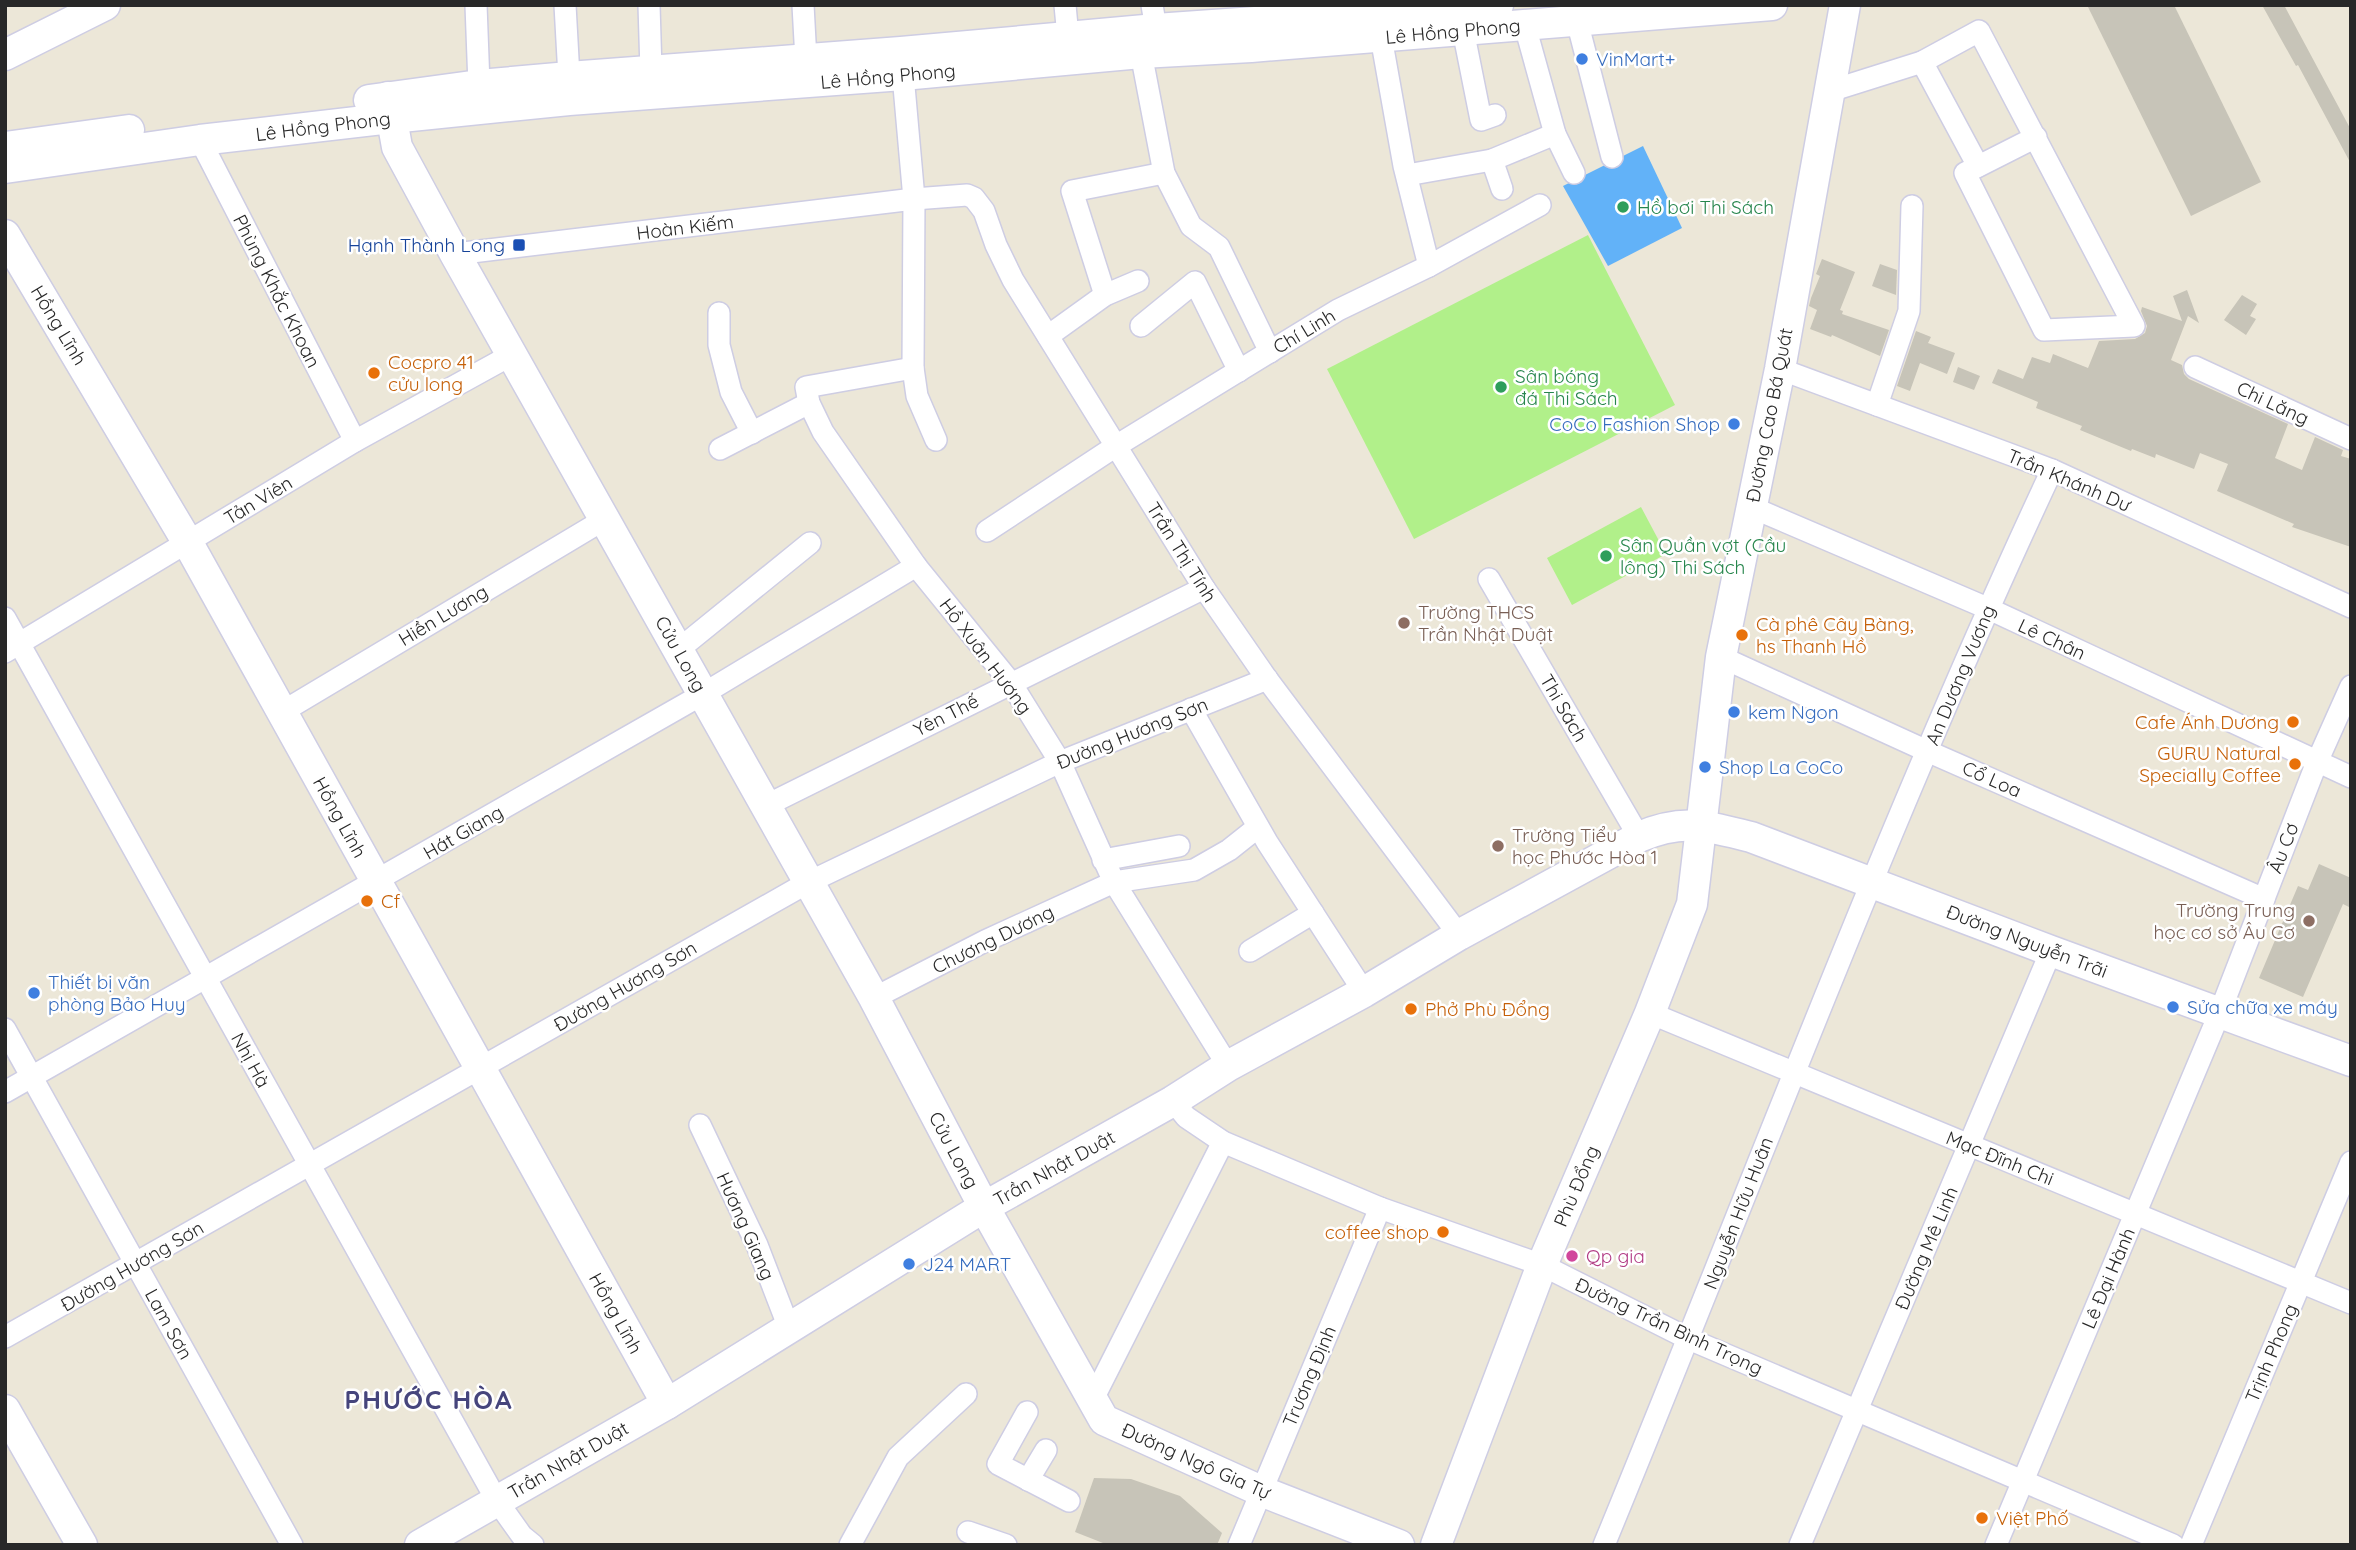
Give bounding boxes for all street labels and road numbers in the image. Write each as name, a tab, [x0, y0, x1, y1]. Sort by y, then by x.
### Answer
street label: Lê Hồng Phong	[1384, 13, 1522, 49]
street label: Lê Hồng Phong	[819, 58, 957, 94]
street label: Lê Hồng Phong	[254, 106, 392, 146]
street label: Hoàn Kiếm	[635, 209, 735, 245]
street label: Phùng Khắc Khoan	[228, 210, 326, 372]
street label: Hồng Lĩnh	[26, 281, 92, 369]
street label: Chí Linh	[1269, 303, 1339, 359]
street label: Đường Cao Bá Quát	[1740, 326, 1798, 504]
street label: Chi Lăng	[2233, 376, 2313, 430]
street label: Trần Khánh Dư	[2004, 443, 2135, 517]
street label: Tản Viên	[219, 470, 297, 530]
street label: Trần Thị Tính	[1142, 497, 1222, 607]
street label: Hiền Lương	[394, 579, 492, 651]
street label: Hồ Xuân Hương	[935, 593, 1037, 719]
street label: An Dương Vương	[1920, 601, 2000, 749]
street label: Cửu Long	[650, 612, 712, 696]
street label: Lê Chân	[2014, 613, 2090, 665]
street label: Thi Sách	[1535, 670, 1593, 746]
street label: Yên Thế	[909, 688, 983, 742]
street label: Đường Hương Sơn	[1053, 692, 1211, 774]
street label: Cổ Loa	[1959, 755, 2025, 803]
street label: Hồng Lĩnh	[308, 772, 372, 862]
street label: Hát Giang	[419, 799, 507, 865]
street label: Âu Cơ	[2262, 819, 2304, 877]
street label: Chương Dương	[928, 899, 1058, 979]
street label: Đường Nguyễn Trãi	[1943, 899, 2111, 983]
street label: Đường Hương Sơn	[549, 935, 701, 1037]
street label: Nhị Hà	[226, 1028, 276, 1092]
street label: Cửu Long	[924, 1107, 984, 1193]
street label: Trần Nhật Duật	[989, 1125, 1119, 1211]
street label: Mạc Đĩnh Chi	[1943, 1125, 2057, 1191]
street label: Nguyễn Hữu Huân	[1698, 1133, 1778, 1293]
street label: Phù Đổng	[1548, 1142, 1604, 1230]
street label: Hương Giang	[712, 1168, 780, 1284]
street label: Đường Mê Linh	[1889, 1183, 1963, 1313]
street label: Đường Hương Sơn	[56, 1215, 208, 1317]
street label: Lê Đại Hành	[2076, 1224, 2140, 1332]
street label: Hồng Lĩnh	[584, 1268, 648, 1358]
street label: Đường Trần Bình Trọng	[1571, 1272, 1767, 1380]
street label: Lam Sơn	[140, 1284, 198, 1364]
street label: Trịnh Phong	[2239, 1300, 2303, 1406]
street label: Trương Định	[1277, 1322, 1341, 1430]
street label: Trần Nhật Duật	[503, 1416, 633, 1504]
street label: Đường Ngô Gia Tự	[1118, 1417, 1275, 1505]

